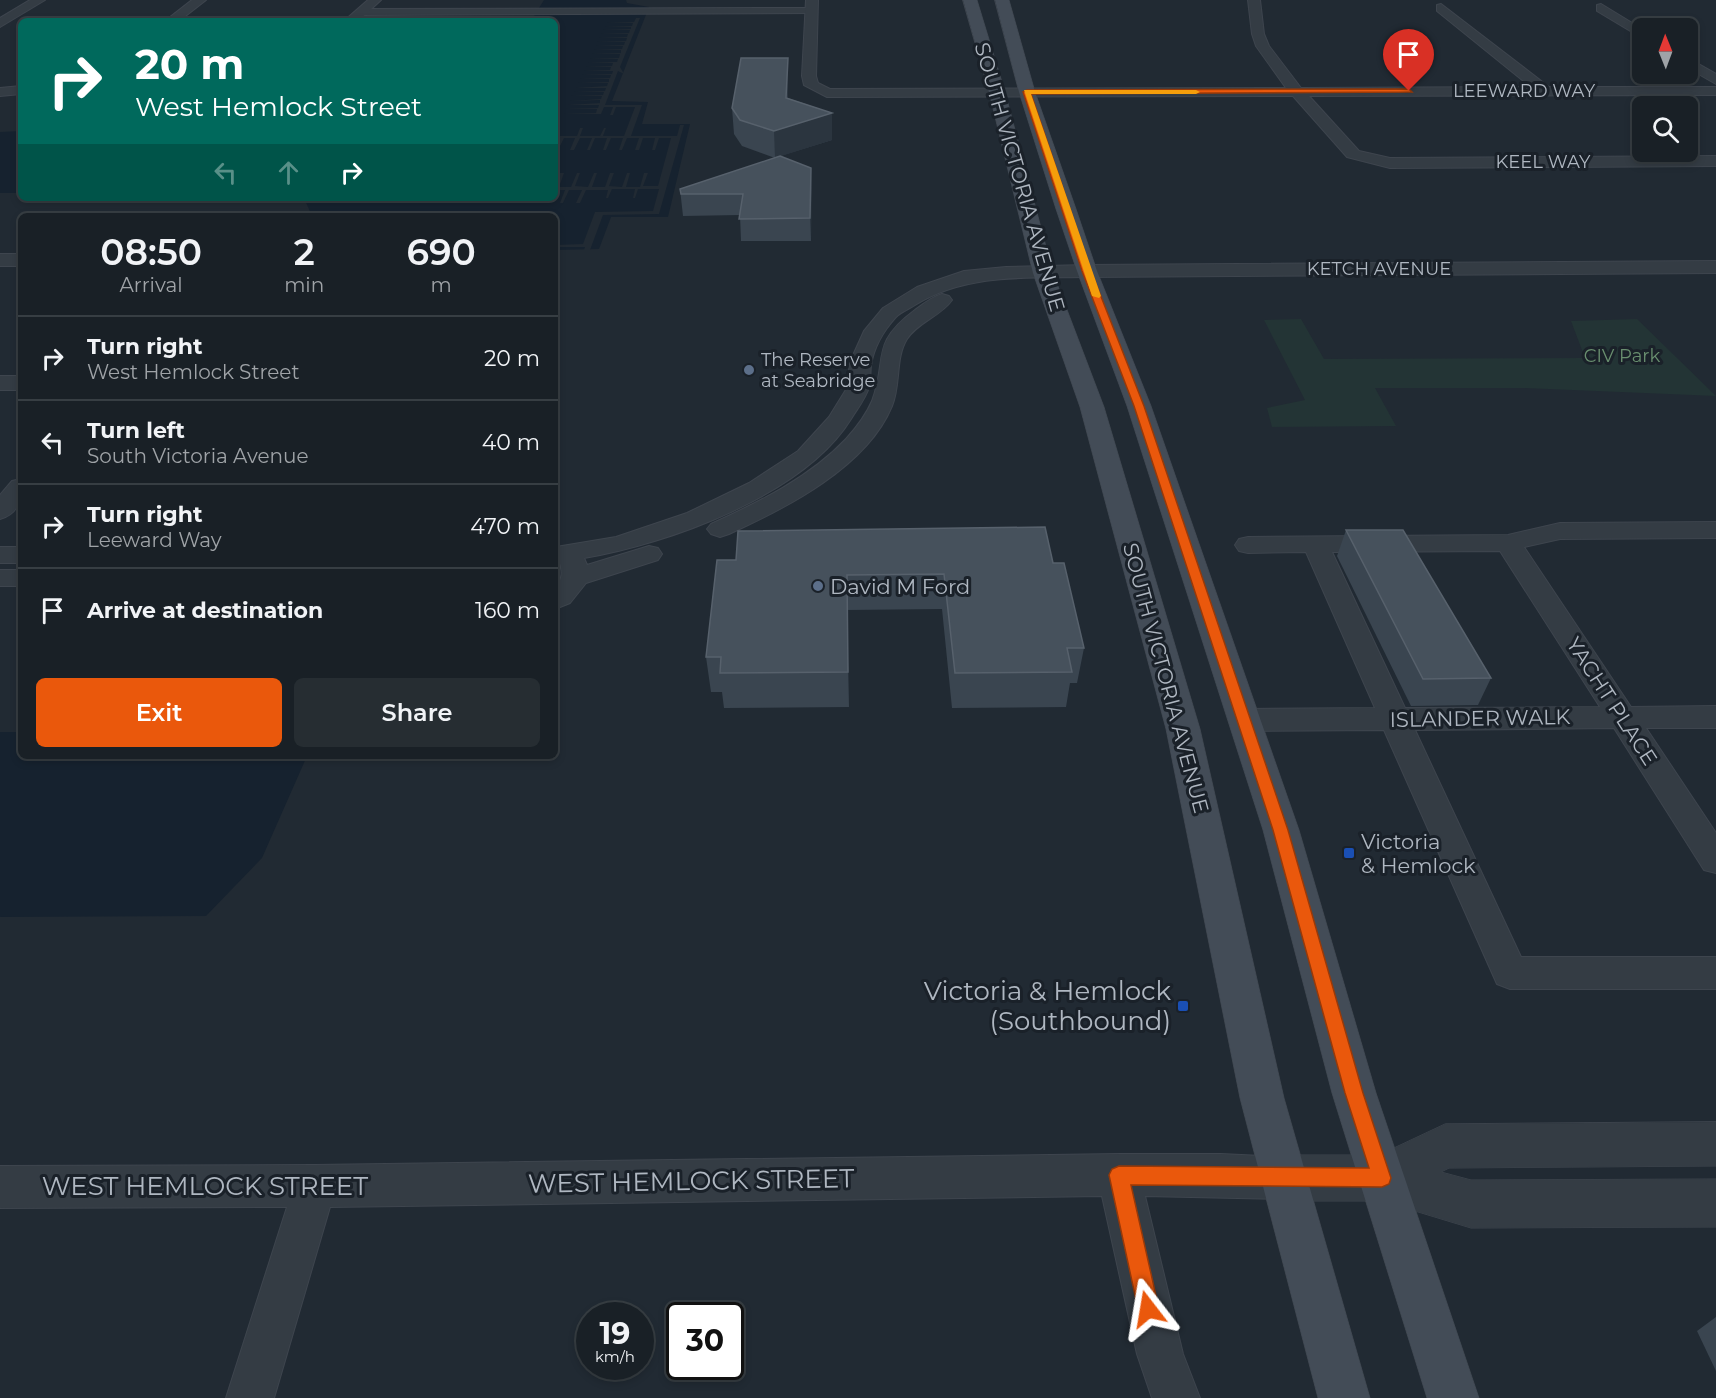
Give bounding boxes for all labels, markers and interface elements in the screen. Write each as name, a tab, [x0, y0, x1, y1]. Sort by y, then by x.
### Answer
north arrow	[1632, 18, 1698, 84]
map controls	[1632, 18, 1698, 162]
pin	[1383, 29, 1434, 91]
text: 20 m	[135, 38, 244, 90]
icon: arrive	[1392, 38, 1425, 71]
street label: SOUTH VICTORIA AVENUE	[970, 40, 1070, 314]
icon: right	[36, 42, 114, 120]
street label: LEEWARD WAY	[1453, 80, 1596, 102]
text: West Hemlock Street	[135, 90, 422, 123]
button: search	[1632, 96, 1698, 162]
street label: KEEL WAY	[1495, 151, 1591, 173]
icon: left	[209, 156, 242, 189]
icon: ahead	[272, 156, 305, 189]
icon: right	[335, 156, 368, 189]
text: 08:50	[100, 230, 202, 274]
text: 2	[294, 230, 315, 274]
text: 690	[406, 230, 476, 274]
street label: KETCH AVENUE	[1307, 258, 1451, 280]
text: Arrival	[120, 273, 183, 297]
text: min	[284, 273, 324, 297]
text: m	[431, 273, 452, 297]
text: Turn right	[87, 333, 202, 360]
icon: right	[36, 342, 69, 375]
text: 20 m	[484, 345, 540, 372]
park label: CIV Park	[1584, 345, 1660, 367]
place label: The Reserve at Seabridge	[761, 349, 876, 392]
text: West Hemlock Street	[87, 360, 300, 384]
marker: The Reserve at Seabridge	[742, 363, 756, 377]
text: Turn left	[87, 417, 185, 444]
icon: left	[36, 426, 69, 459]
text: 40 m	[482, 429, 540, 456]
text: South Victoria Avenue	[87, 444, 309, 468]
text: Turn right	[87, 501, 202, 528]
icon: right	[36, 510, 69, 543]
text: 470 m	[470, 513, 540, 540]
text: Leeward Way	[87, 528, 222, 552]
street label: SOUTH VICTORIA AVENUE	[1118, 540, 1214, 816]
place label: David M Ford	[830, 574, 970, 599]
marker: David M Ford	[811, 579, 825, 593]
icon: arrive	[36, 594, 69, 627]
text: Arrive at destination	[87, 597, 323, 624]
text: 160 m	[475, 597, 540, 624]
street label: YACHT PLACE	[1561, 632, 1663, 770]
button: Exit	[36, 678, 282, 747]
button: Share	[294, 678, 540, 747]
street label: ISLANDER WALK	[1389, 704, 1571, 732]
place label: Victoria & Hemlock	[1361, 829, 1476, 878]
marker: Victoria & Hemlock	[1342, 846, 1356, 860]
place label: Victoria & Hemlock (Southbound)	[924, 975, 1171, 1037]
marker: Victoria & Hemlock (Southbound)	[1176, 999, 1190, 1013]
street label: WEST HEMLOCK STREET	[528, 1162, 855, 1200]
street label: WEST HEMLOCK STREET	[42, 1170, 368, 1202]
position arrow	[1116, 1277, 1180, 1341]
speed limit sign: 30	[666, 1302, 744, 1380]
text: 19	[600, 1315, 630, 1352]
text: km/h	[595, 1347, 635, 1366]

